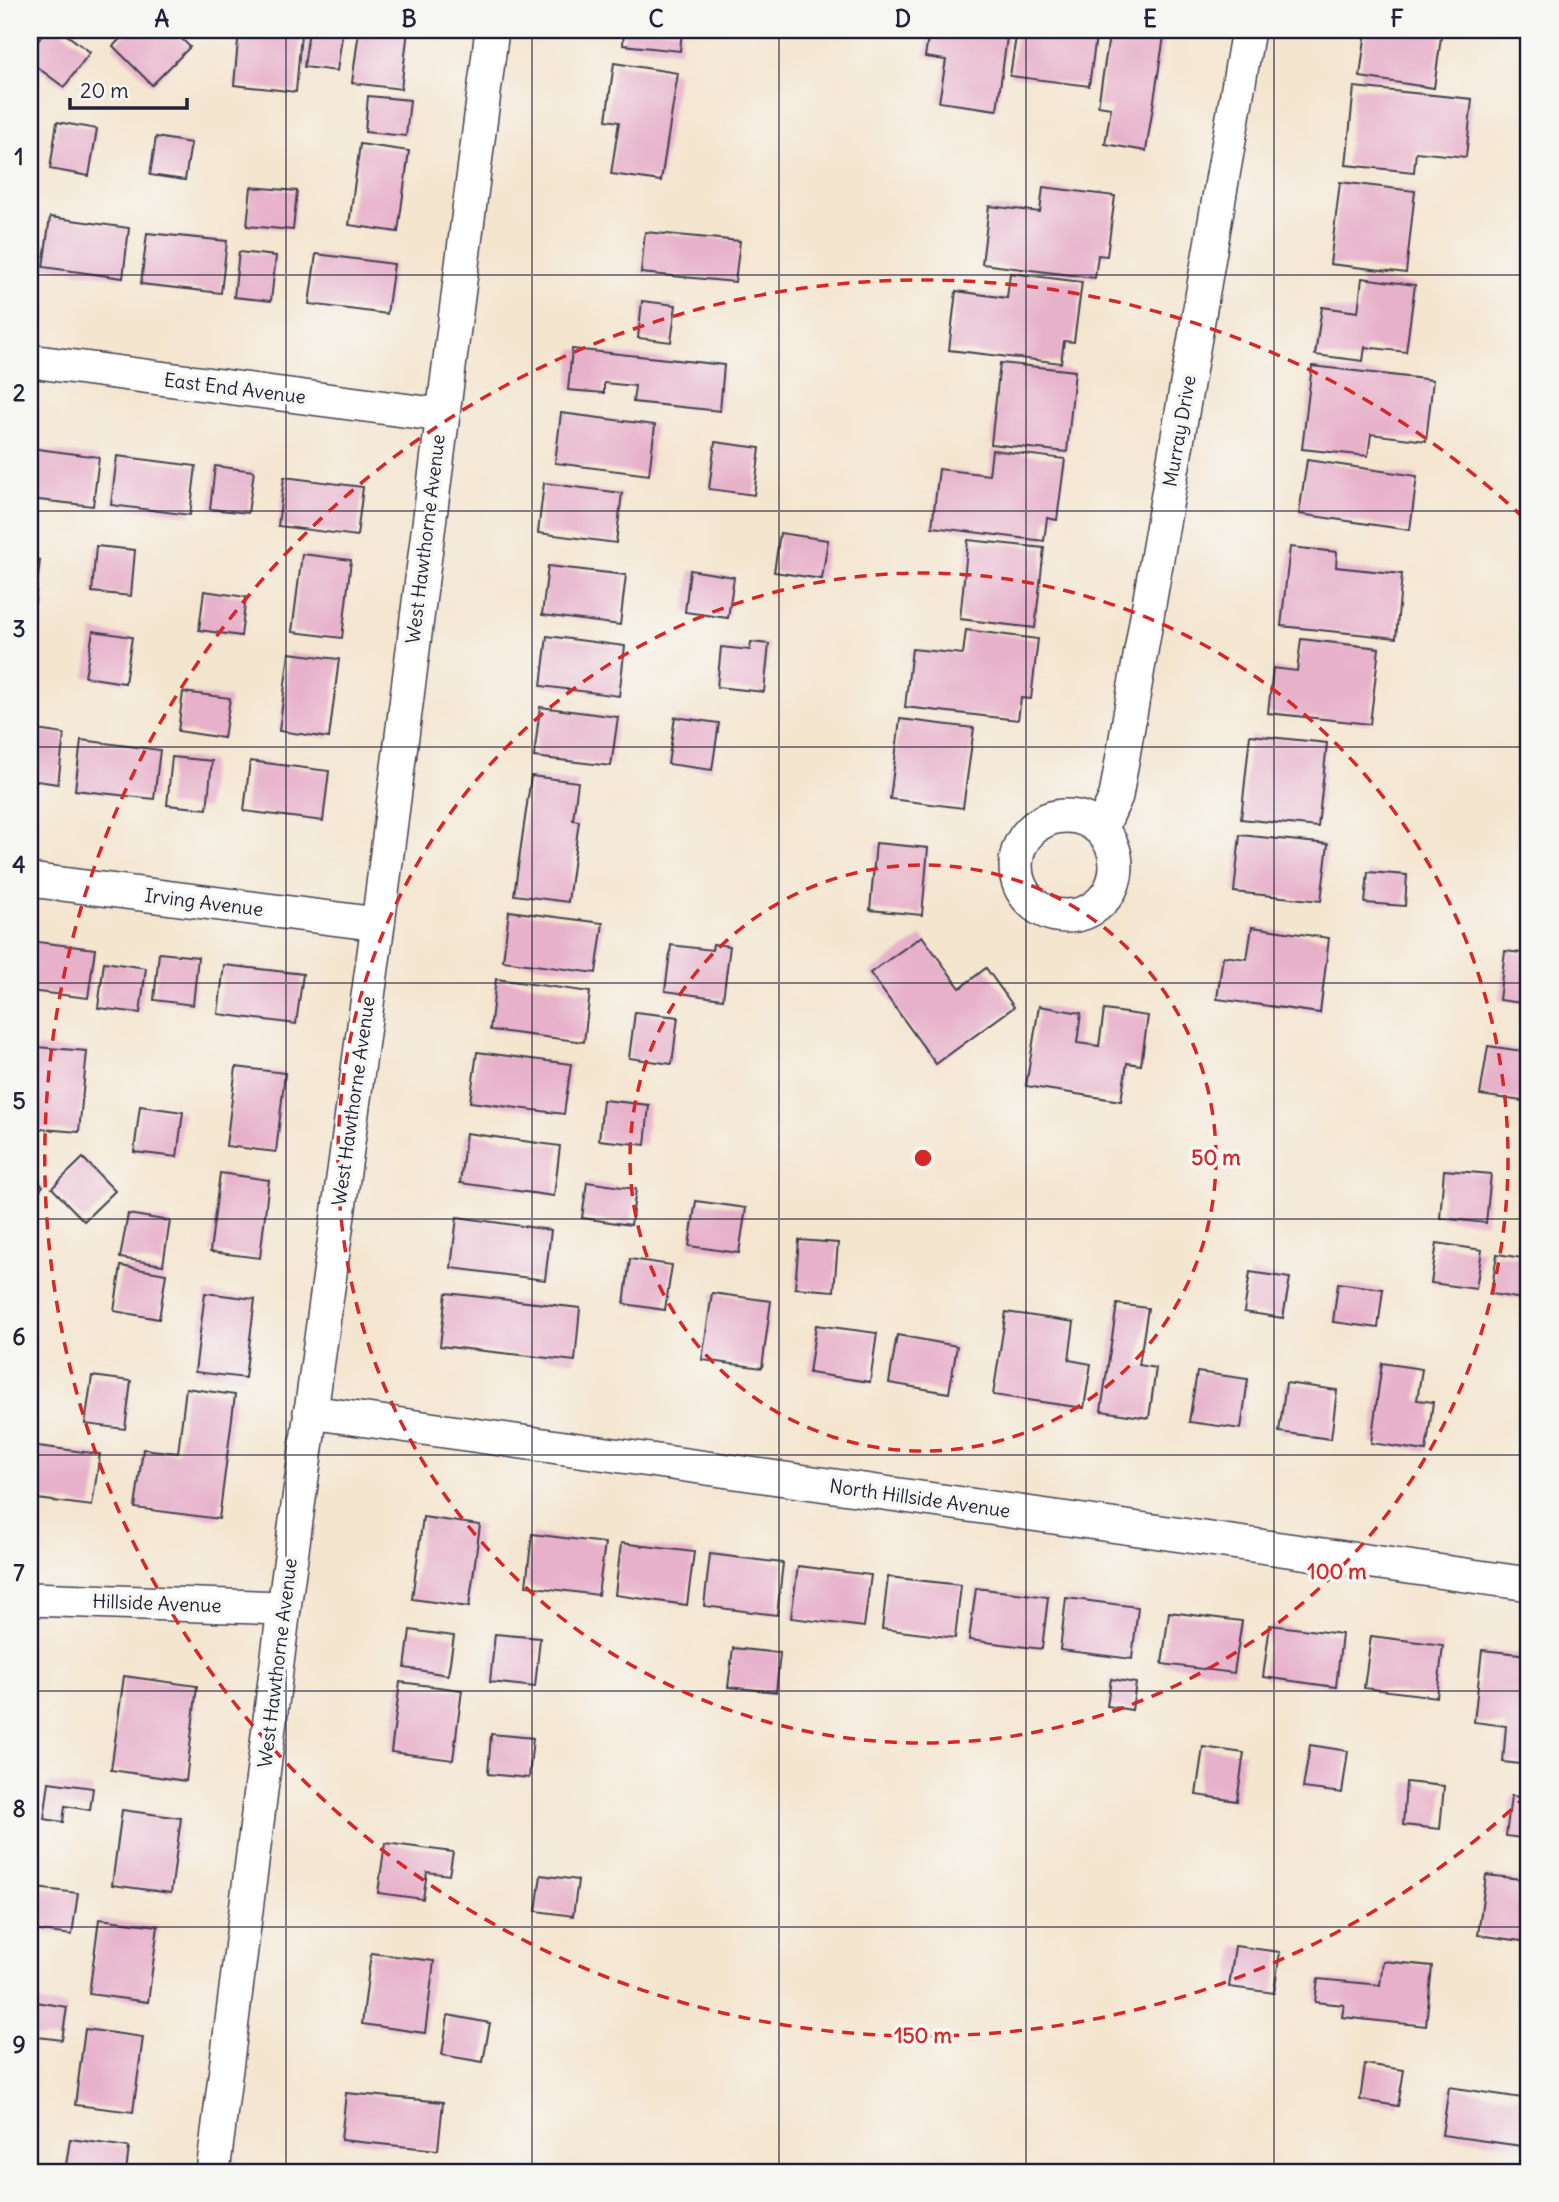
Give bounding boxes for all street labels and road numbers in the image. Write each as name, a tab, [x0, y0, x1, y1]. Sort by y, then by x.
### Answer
street label: East End Avenue	[163, 367, 307, 409]
street label: Murray Drive	[1157, 373, 1201, 489]
street label: West Hawthorne Avenue	[400, 433, 450, 645]
street label: Irving Avenue	[143, 883, 265, 921]
street label: West Hawthorne Avenue	[326, 995, 380, 1207]
street label: North Hillside Avenue	[828, 1473, 1012, 1523]
street label: West Hawthorne Avenue	[252, 1557, 302, 1769]
street label: Hillside Avenue	[92, 1589, 222, 1617]

